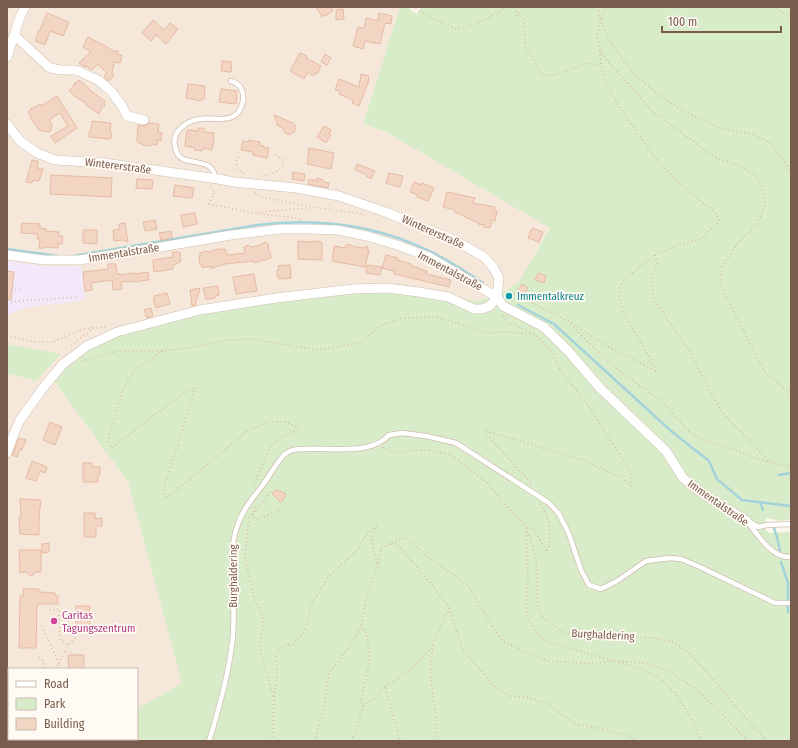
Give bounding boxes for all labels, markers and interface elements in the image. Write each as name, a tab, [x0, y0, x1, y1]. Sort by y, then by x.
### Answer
scale bar	[662, 8, 781, 34]
text: 100 m	[668, 15, 697, 29]
street label: Wintererstraße	[84, 155, 152, 177]
street label: Wintererstraße	[400, 212, 466, 252]
street label: Immentalstraße	[88, 241, 160, 265]
street label: Immentalstraße	[415, 249, 485, 293]
place label: Immentalkreuz	[517, 290, 585, 303]
marker: Immentalkreuz	[504, 291, 514, 301]
street label: Immentalstraße	[685, 477, 751, 529]
street label: Burghaldering	[227, 543, 240, 608]
place label: Caritas Tagungszentrum	[62, 609, 135, 635]
marker: Caritas Tagungszentrum	[49, 616, 59, 626]
street label: Burghaldering	[571, 627, 636, 643]
legend	[8, 668, 138, 740]
text: Road	[44, 677, 69, 691]
text: Park	[44, 697, 66, 711]
text: Building	[44, 717, 85, 731]

